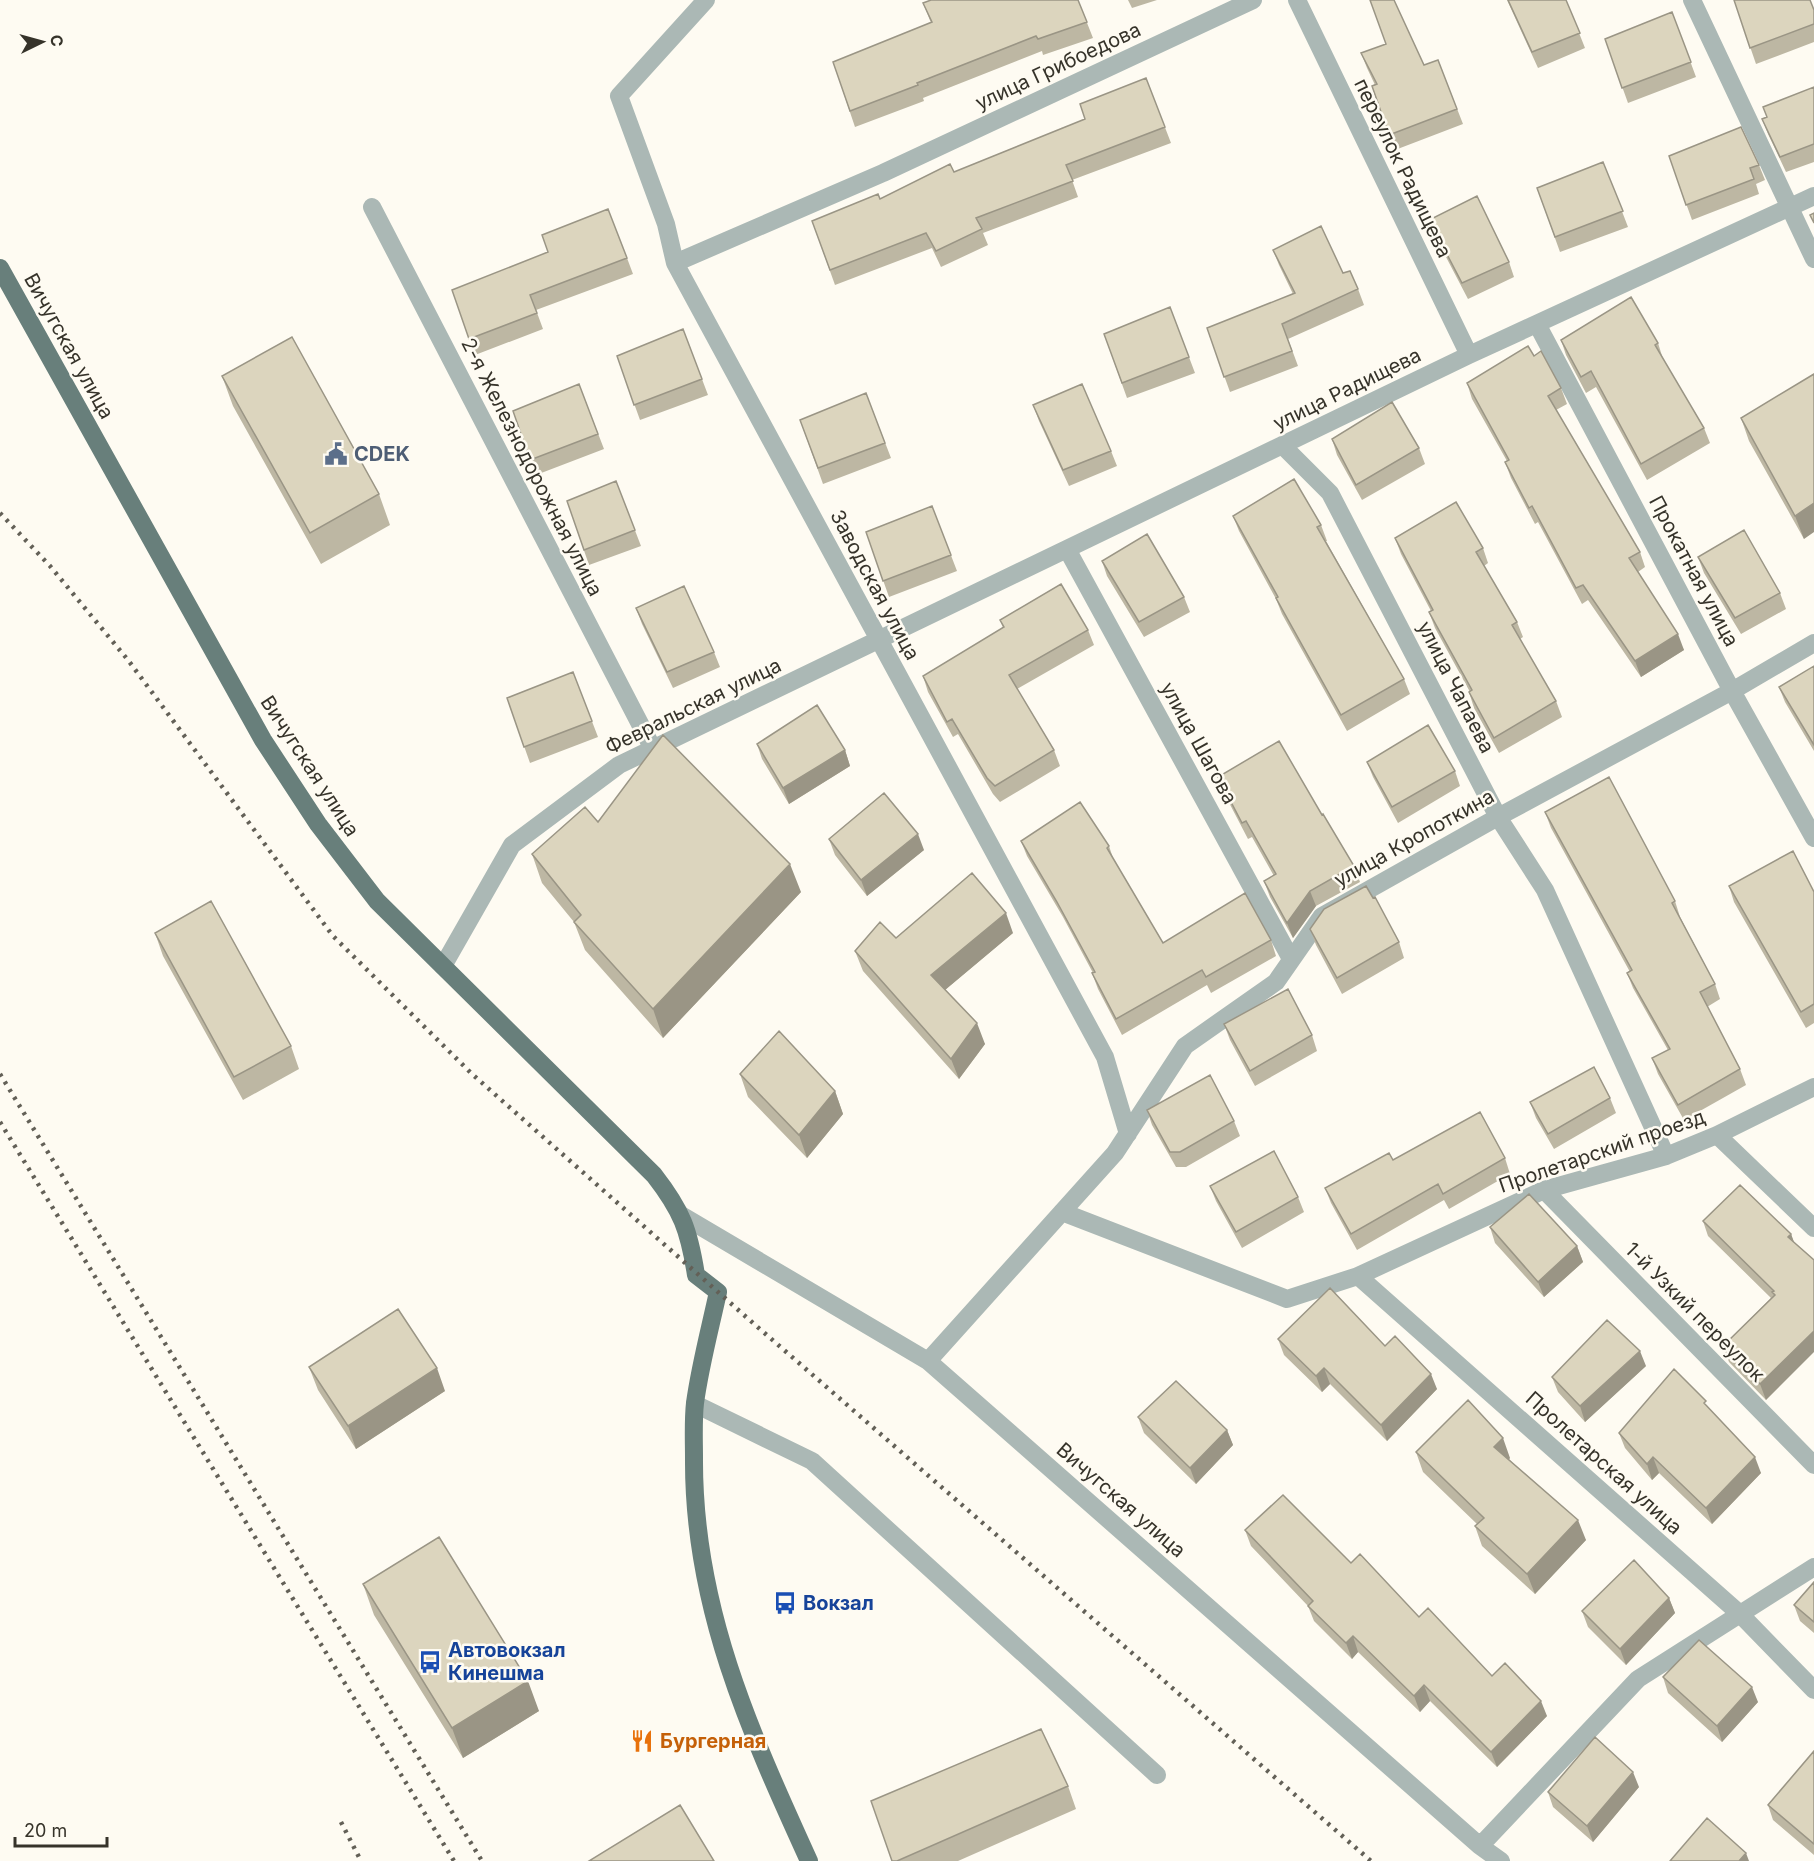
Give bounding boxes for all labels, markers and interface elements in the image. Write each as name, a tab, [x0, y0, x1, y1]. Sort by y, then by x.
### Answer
north arrow	[12, 12, 72, 72]
street label: улица Грибоедова	[972, 17, 1144, 115]
text: С	[46, 34, 67, 48]
street label: переулок Радищева	[1349, 74, 1457, 262]
street label: Вичугская улица	[19, 269, 119, 423]
street label: 2-я Железнодорожная улица	[456, 334, 608, 600]
street label: улица Радищева	[1269, 343, 1425, 435]
public building icon: CDEK	[323, 441, 349, 467]
place label: CDEK	[354, 442, 410, 466]
street label: Прокатная улица	[1644, 491, 1744, 651]
street label: Заводская улица	[825, 506, 925, 664]
street label: улица Чапаева	[1412, 617, 1500, 757]
street label: Февральская улица	[601, 653, 785, 759]
street label: улица Шагова	[1156, 678, 1242, 808]
street label: Вичугская улица	[256, 691, 364, 841]
street label: улица Кропоткина	[1330, 784, 1498, 892]
street label: Пролетарский проезд	[1496, 1104, 1708, 1198]
street label: 1-й Узкий переулок	[1620, 1237, 1770, 1387]
street label: Пролетарская улица	[1521, 1386, 1687, 1540]
street label: Вичугская улица	[1052, 1438, 1190, 1562]
bus stop icon: Вокзал	[772, 1590, 798, 1616]
place label: Вокзал	[803, 1591, 874, 1615]
place label: Автовокзал Кинешма	[448, 1638, 566, 1685]
bus stop icon: Автовокзал Кинешма	[417, 1649, 443, 1675]
restaurant icon: Бургерная	[629, 1728, 655, 1754]
place label: Бургерная	[660, 1729, 766, 1753]
scale bar	[15, 1810, 106, 1848]
text: 20 m	[24, 1820, 67, 1841]

